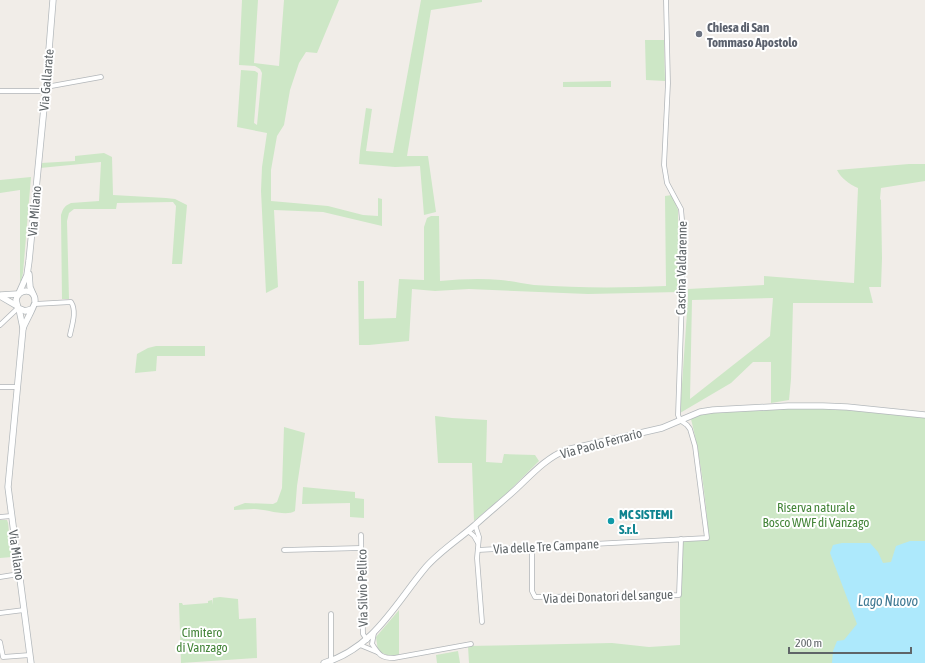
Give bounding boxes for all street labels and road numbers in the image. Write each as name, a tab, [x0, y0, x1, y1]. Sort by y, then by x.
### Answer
street label: Via Gallarate	[36, 48, 57, 112]
street label: Via Milano	[25, 185, 44, 237]
street label: Cascina Valdarenne	[673, 221, 690, 315]
street label: Via Paolo Ferrario	[559, 425, 644, 462]
street label: Via Milano	[6, 529, 27, 581]
street label: Via delle Tre Campane	[493, 536, 599, 557]
street label: Via Silvio Pellico	[354, 549, 371, 627]
street label: Via dei Donatori del sangue	[543, 587, 673, 606]

